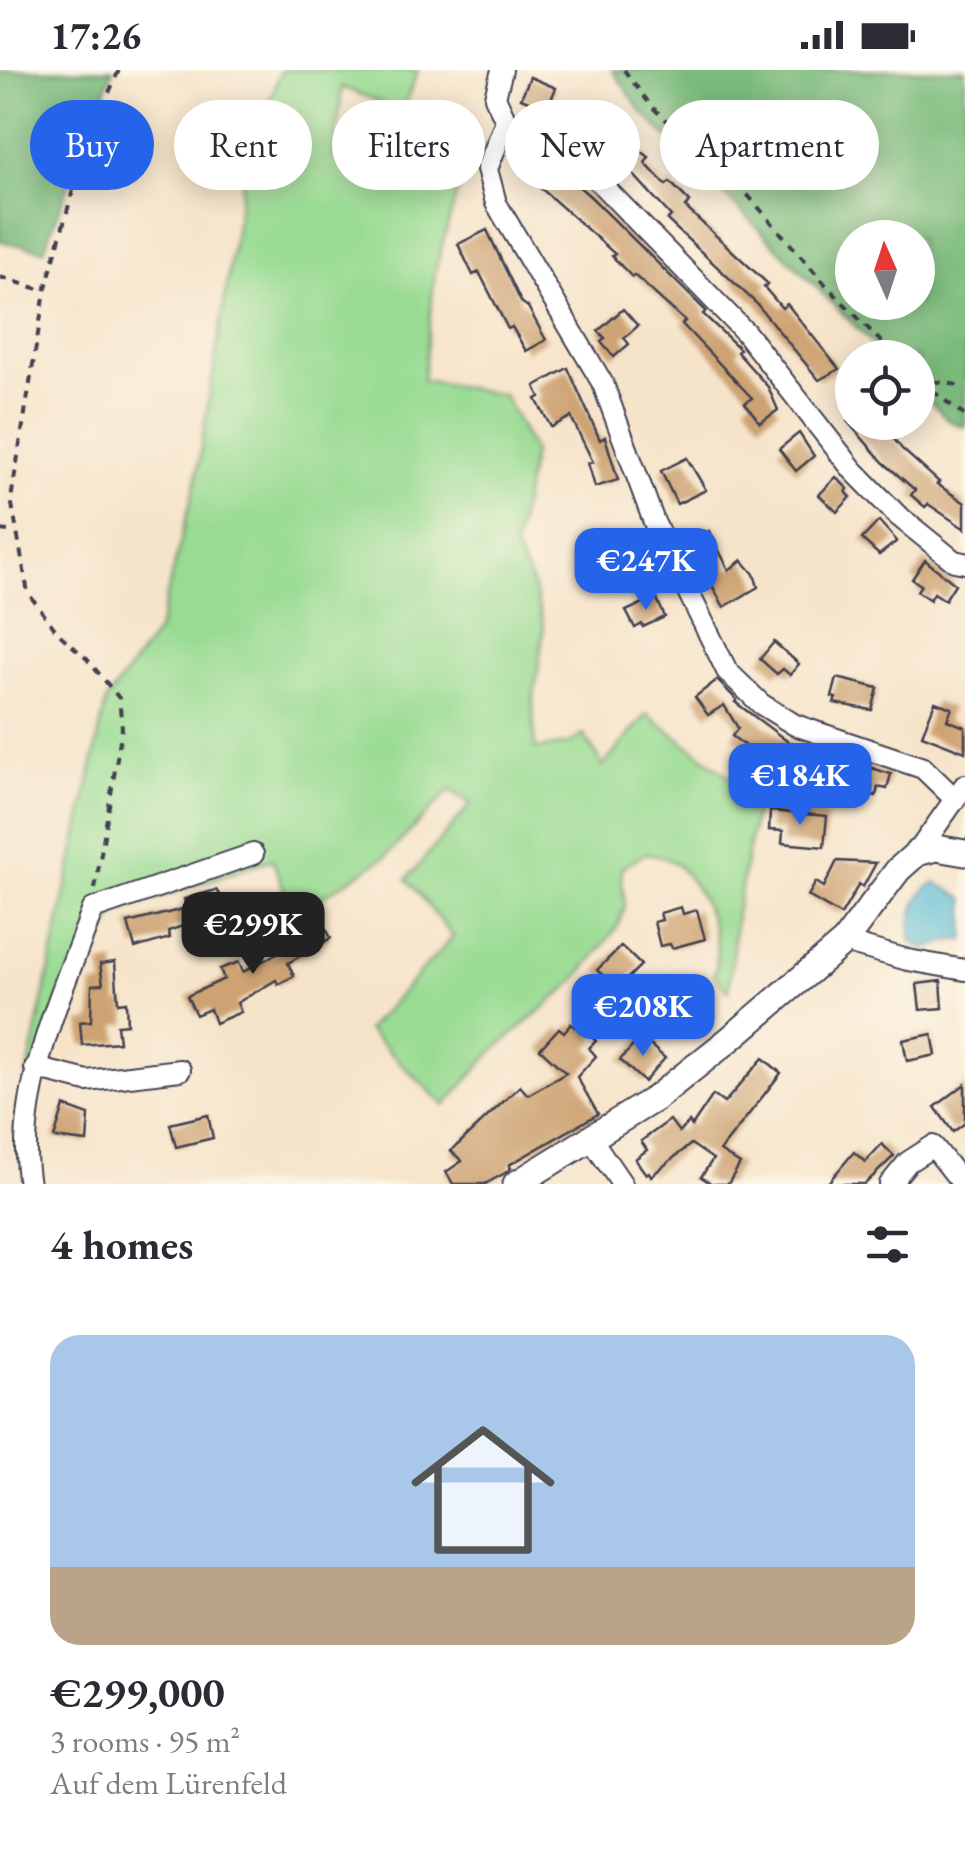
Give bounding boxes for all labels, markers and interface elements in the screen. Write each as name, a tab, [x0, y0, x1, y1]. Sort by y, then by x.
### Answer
text: 17:26	[50, 11, 141, 60]
chip: Buy	[30, 100, 154, 190]
chip: Rent	[174, 100, 312, 190]
chip: Filters	[332, 100, 485, 190]
chip: New	[505, 100, 640, 190]
chip: Apartment	[660, 100, 879, 190]
north arrow	[835, 220, 935, 320]
map controls	[835, 220, 935, 440]
button: locate	[835, 340, 935, 440]
pin: €247K	[576, 528, 716, 613]
text: €247K	[597, 539, 695, 581]
pin: €184K	[730, 743, 870, 828]
text: €184K	[751, 754, 849, 796]
pin: €299K	[183, 892, 323, 977]
text: €299K	[204, 903, 302, 945]
pin: €208K	[573, 974, 713, 1059]
text: €208K	[594, 985, 692, 1027]
text: 4 homes	[50, 1217, 193, 1272]
icon: filters	[860, 1217, 915, 1272]
icon: home	[393, 1400, 573, 1580]
text: €299,000	[50, 1665, 225, 1720]
text: 3 rooms · 95 m²	[50, 1720, 240, 1762]
text: Auf dem Lürenfeld	[50, 1762, 287, 1804]

